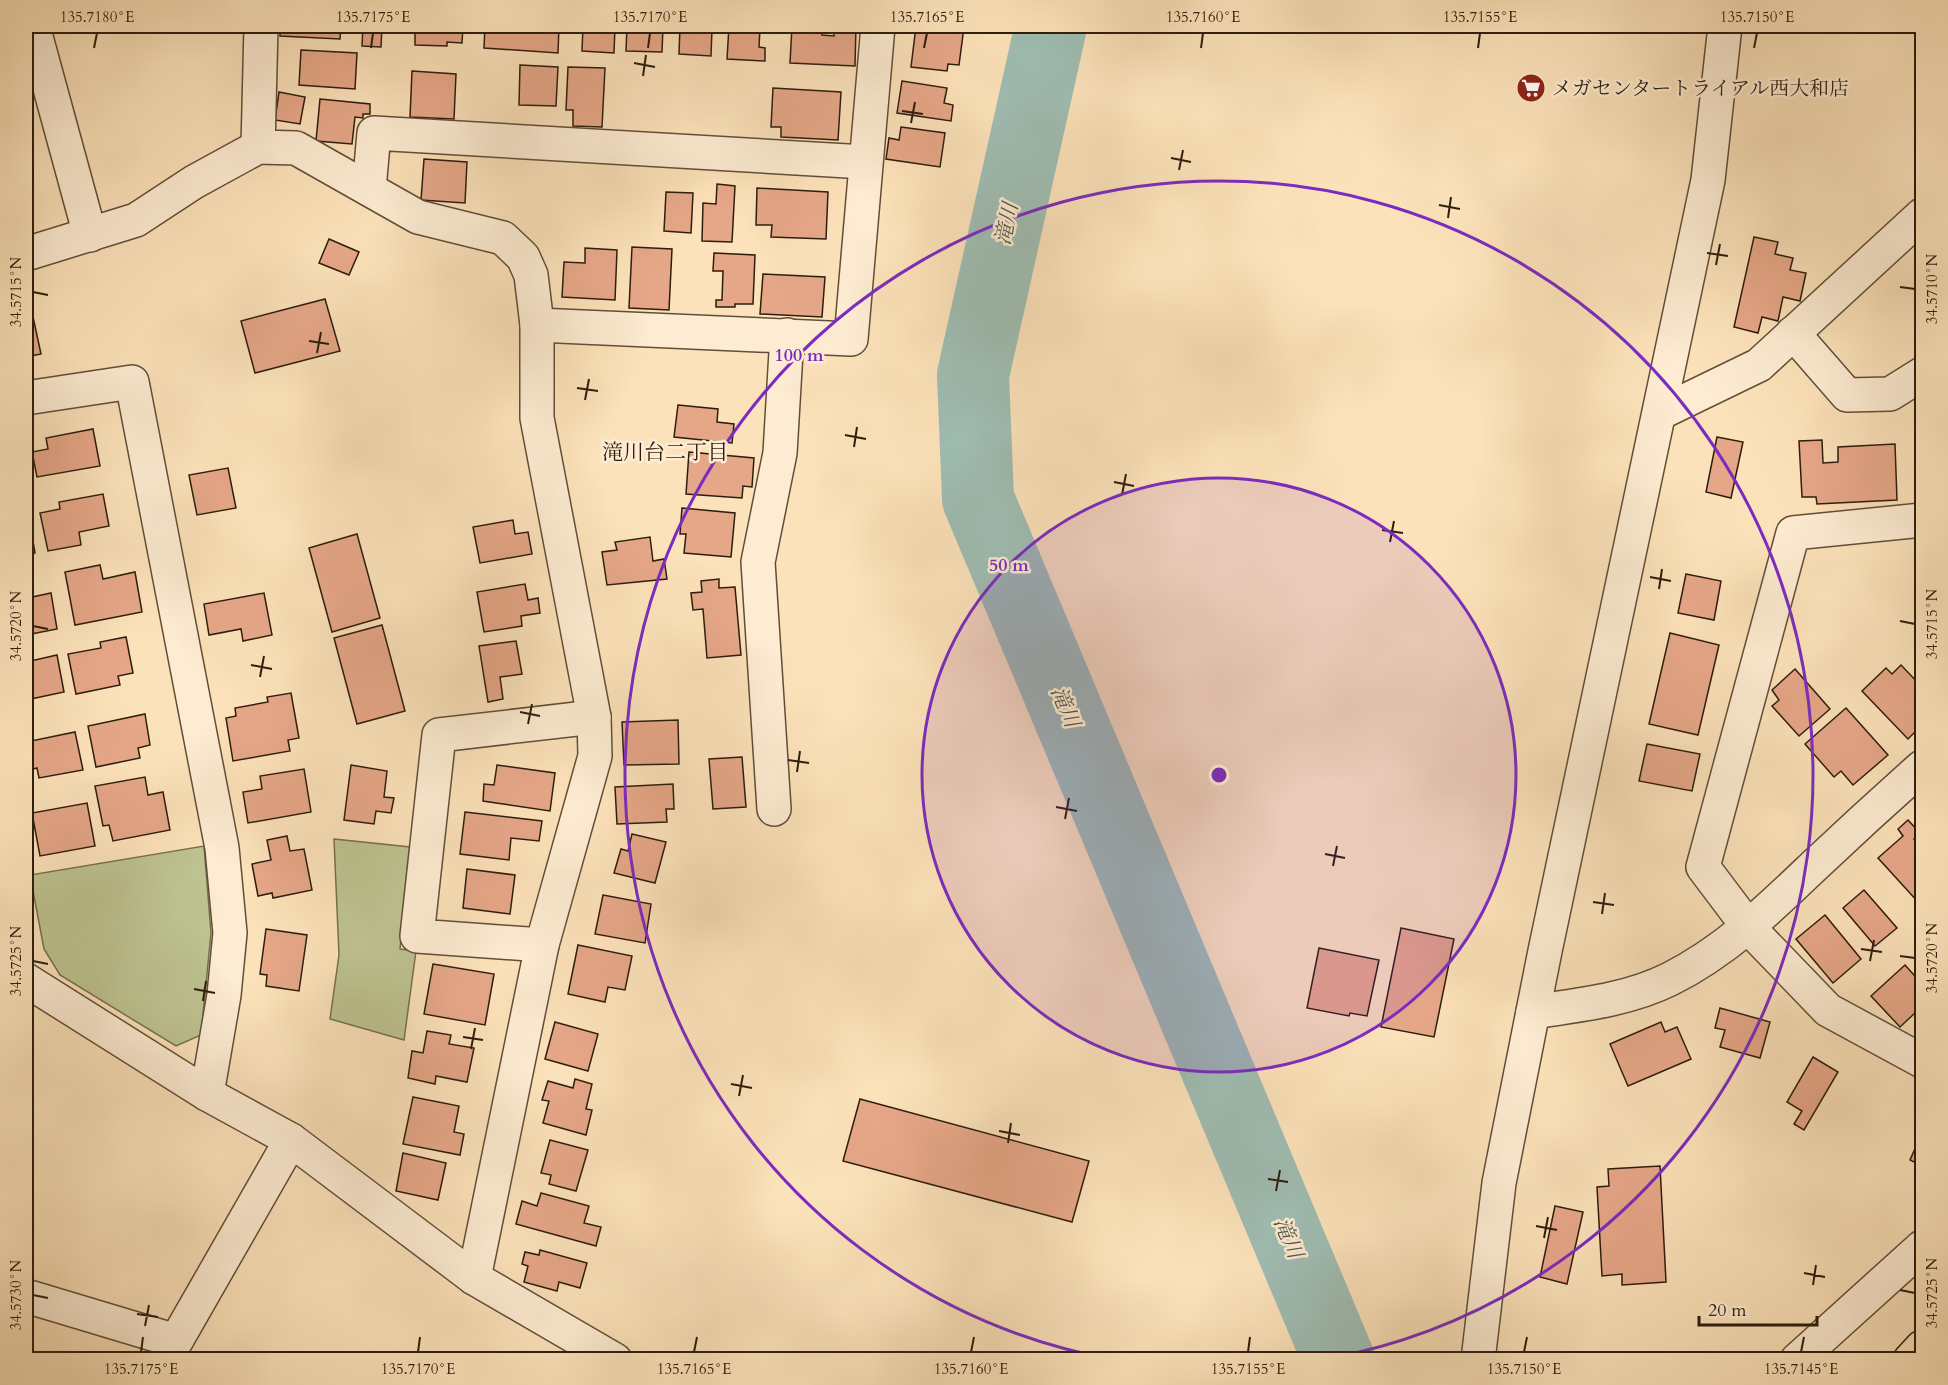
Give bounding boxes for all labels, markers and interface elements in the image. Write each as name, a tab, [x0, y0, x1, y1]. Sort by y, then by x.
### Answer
text: 135.7180°E	[60, 7, 134, 27]
text: 135.7175°E	[336, 7, 410, 27]
text: 135.7170°E	[613, 7, 687, 27]
text: 135.7165°E	[890, 7, 964, 27]
text: 135.7160°E	[1166, 7, 1240, 27]
text: 135.7155°E	[1443, 7, 1517, 27]
text: 135.7150°E	[1720, 7, 1794, 27]
supermarket icon: メガセンタートライアル西大和店	[1515, 72, 1547, 104]
place label: メガセンタートライアル西大和店	[1552, 75, 1849, 102]
water label: 滝川	[988, 198, 1026, 248]
text: 34.5710°N	[1922, 254, 1942, 324]
text: 34.5715°N	[6, 257, 26, 327]
text: 100 m	[774, 343, 824, 368]
district label: 滝川台二丁目	[602, 438, 728, 467]
text: 50 m	[989, 553, 1029, 578]
text: 34.5715°N	[1922, 589, 1942, 659]
text: 34.5720°N	[6, 591, 26, 661]
water label: 滝川	[1043, 682, 1087, 734]
centre of rings	[1209, 765, 1229, 785]
text: 34.5720°N	[1922, 923, 1942, 993]
text: 34.5725°N	[6, 926, 26, 996]
water label: 滝川	[1266, 1213, 1310, 1265]
text: 34.5725°N	[1922, 1258, 1942, 1328]
text: 34.5730°N	[6, 1260, 26, 1330]
scale bar	[1699, 1289, 1818, 1327]
text: 20 m	[1708, 1298, 1747, 1323]
text: 135.7175°E	[104, 1359, 178, 1379]
text: 135.7170°E	[381, 1359, 455, 1379]
text: 135.7165°E	[657, 1359, 731, 1379]
text: 135.7160°E	[934, 1359, 1008, 1379]
text: 135.7155°E	[1211, 1359, 1285, 1379]
text: 135.7150°E	[1487, 1359, 1561, 1379]
text: 135.7145°E	[1764, 1359, 1838, 1379]

